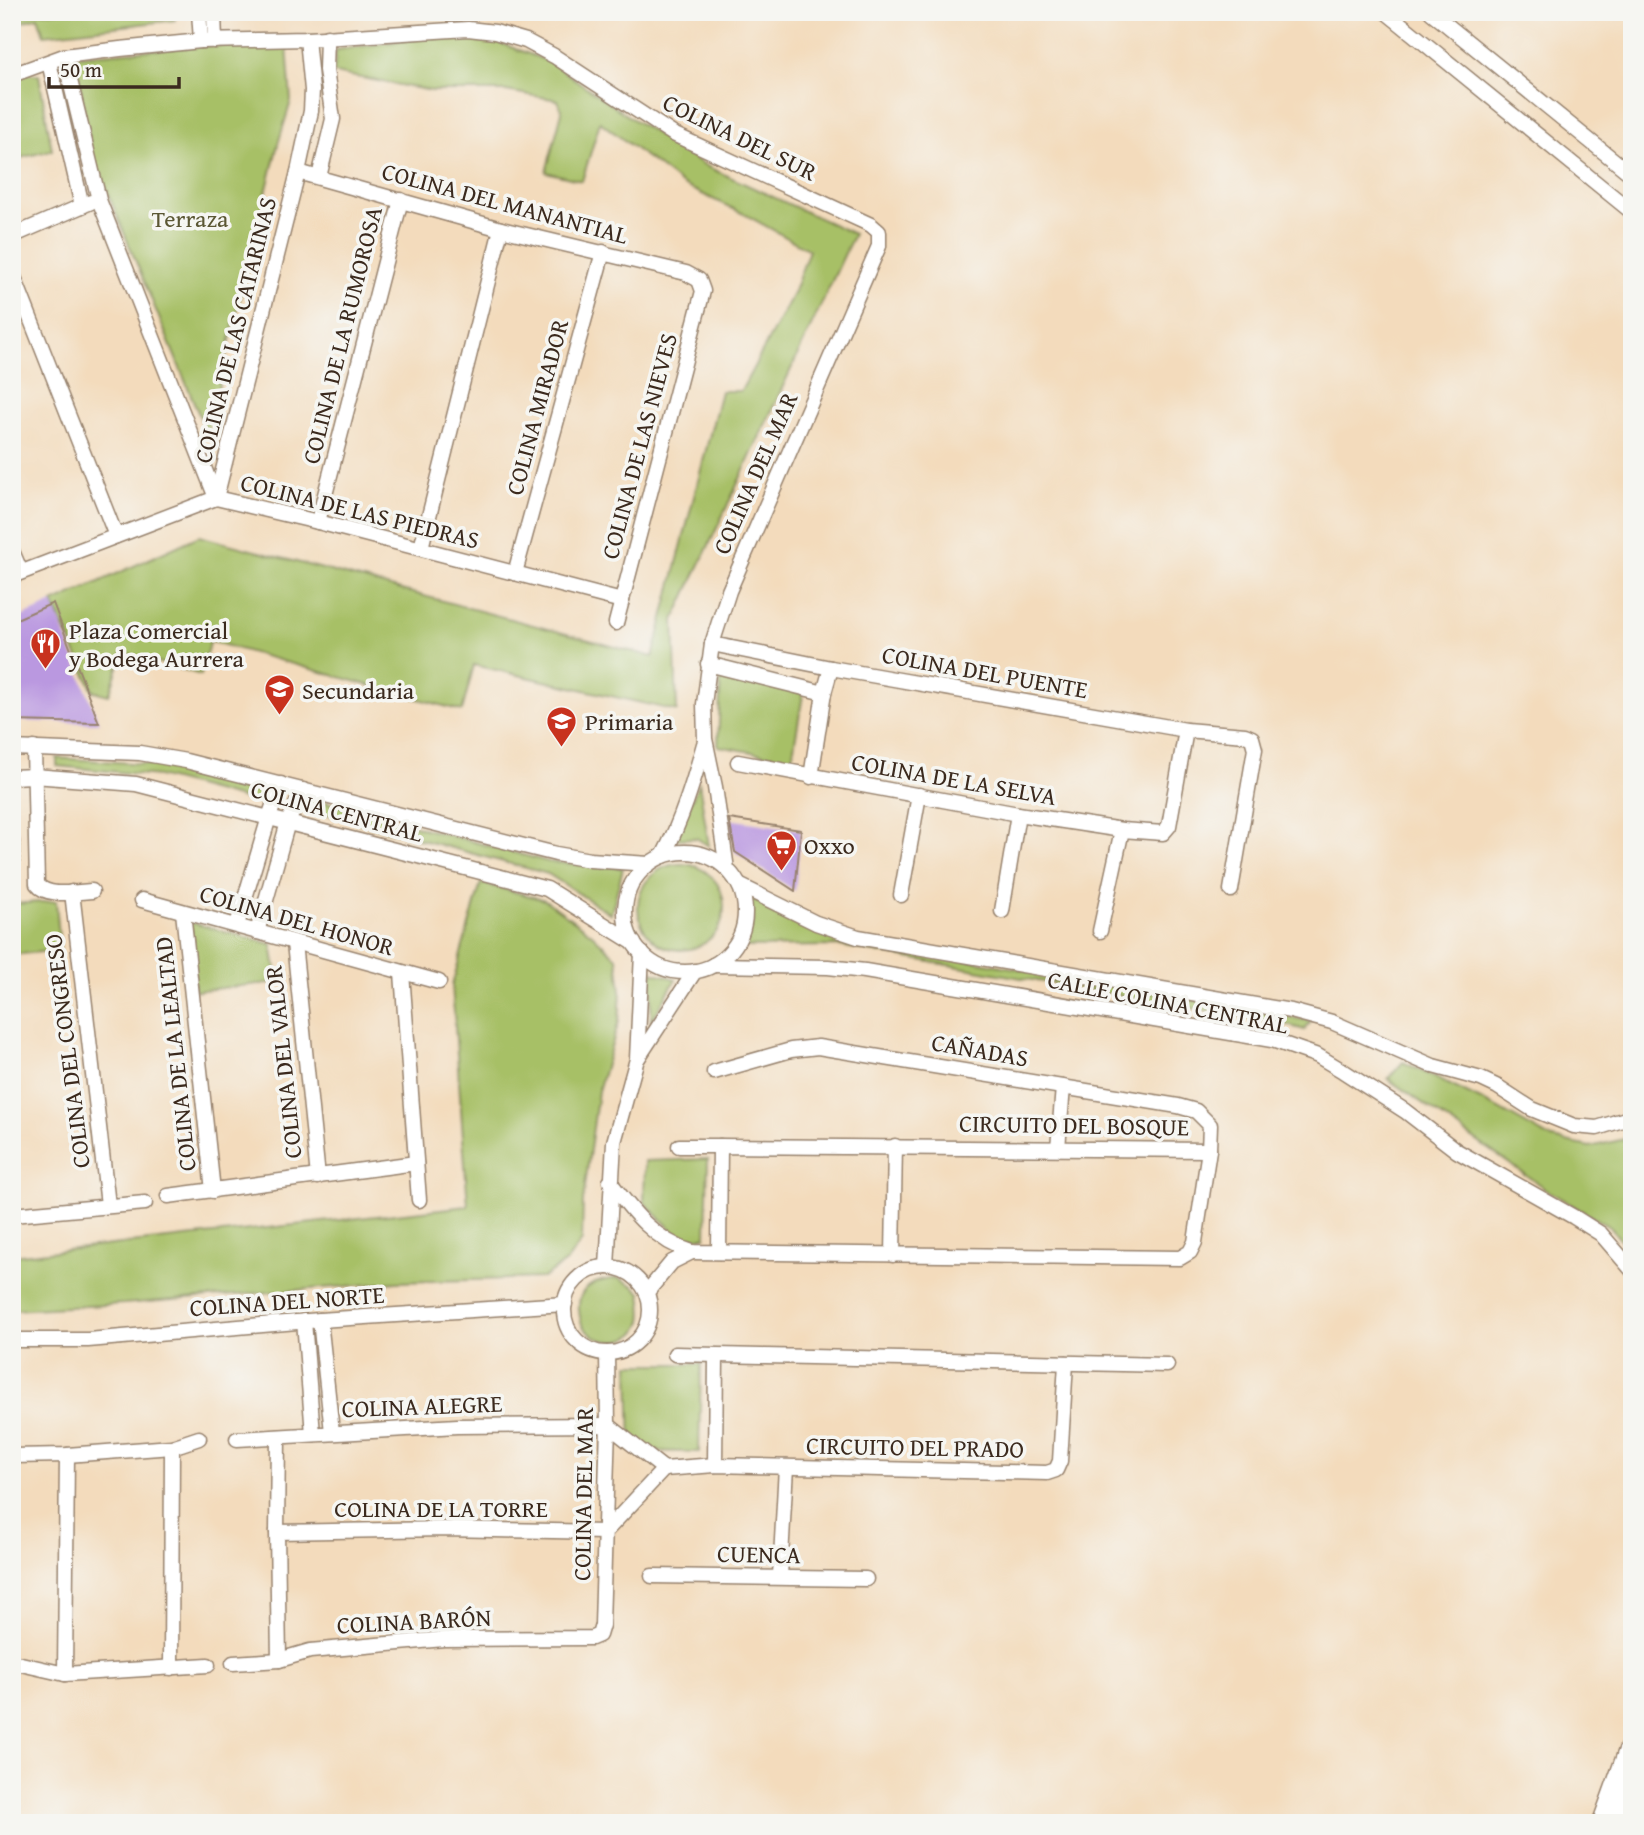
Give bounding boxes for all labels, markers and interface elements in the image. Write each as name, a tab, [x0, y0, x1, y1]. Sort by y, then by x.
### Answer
scale bar	[49, 46, 178, 90]
text: 50 m	[60, 54, 102, 85]
street label: COLINA DEL SUR	[657, 85, 823, 189]
street label: COLINA DEL MANANTIAL	[378, 153, 632, 253]
street label: COLINA DE LAS CATARINAS	[185, 193, 285, 467]
park label: Terraza	[152, 201, 229, 236]
street label: COLINA DE LA RUMOROSA	[293, 202, 391, 467]
street label: COLINA MIRADOR	[497, 315, 577, 499]
street label: COLINA DE LAS NIEVES	[592, 329, 686, 563]
street label: COLINA DEL MAR	[704, 386, 806, 560]
street label: COLINA DE LAS PIEDRAS	[237, 464, 483, 558]
place label: Plaza Comercial y Bodega Aurrera	[68, 613, 245, 676]
restaurant icon: Plaza Comercial y Bodega Aurrera	[29, 627, 63, 671]
street label: COLINA DEL PUENTE	[880, 637, 1090, 707]
school or university icon: Secundaria	[262, 673, 296, 717]
place label: Secundaria	[302, 673, 415, 708]
school or university icon: Primaria	[545, 704, 579, 748]
place label: Primaria	[585, 704, 674, 739]
street label: COLINA DE LA SELVA	[849, 744, 1059, 814]
street label: COLINA CENTRAL	[247, 771, 427, 851]
supermarket icon: Oxxo	[764, 828, 798, 872]
place label: Oxxo	[804, 828, 855, 863]
street label: COLINA DEL HONOR	[196, 876, 398, 965]
street label: COLINA DEL CONGRESO	[35, 932, 99, 1170]
street label: COLINA DE LA LEALTAD	[145, 935, 205, 1173]
street label: CALLE COLINA CENTRAL	[1045, 962, 1292, 1043]
street label: COLINA DEL VALOR	[255, 964, 311, 1160]
street label: CAÑADAS	[929, 1024, 1031, 1076]
street label: CIRCUITO DEL BOSQUE	[959, 1105, 1189, 1145]
street label: COLINA DEL NORTE	[188, 1277, 386, 1325]
street label: COLINA ALEGRE	[341, 1386, 503, 1426]
street label: COLINA DEL MAR	[564, 1407, 602, 1581]
street label: CIRCUITO DEL PRADO	[806, 1428, 1024, 1466]
street label: COLINA DE LA TORRE	[334, 1491, 548, 1526]
street label: CUENCA	[717, 1536, 802, 1572]
street label: COLINA BARÓN	[336, 1599, 492, 1643]

